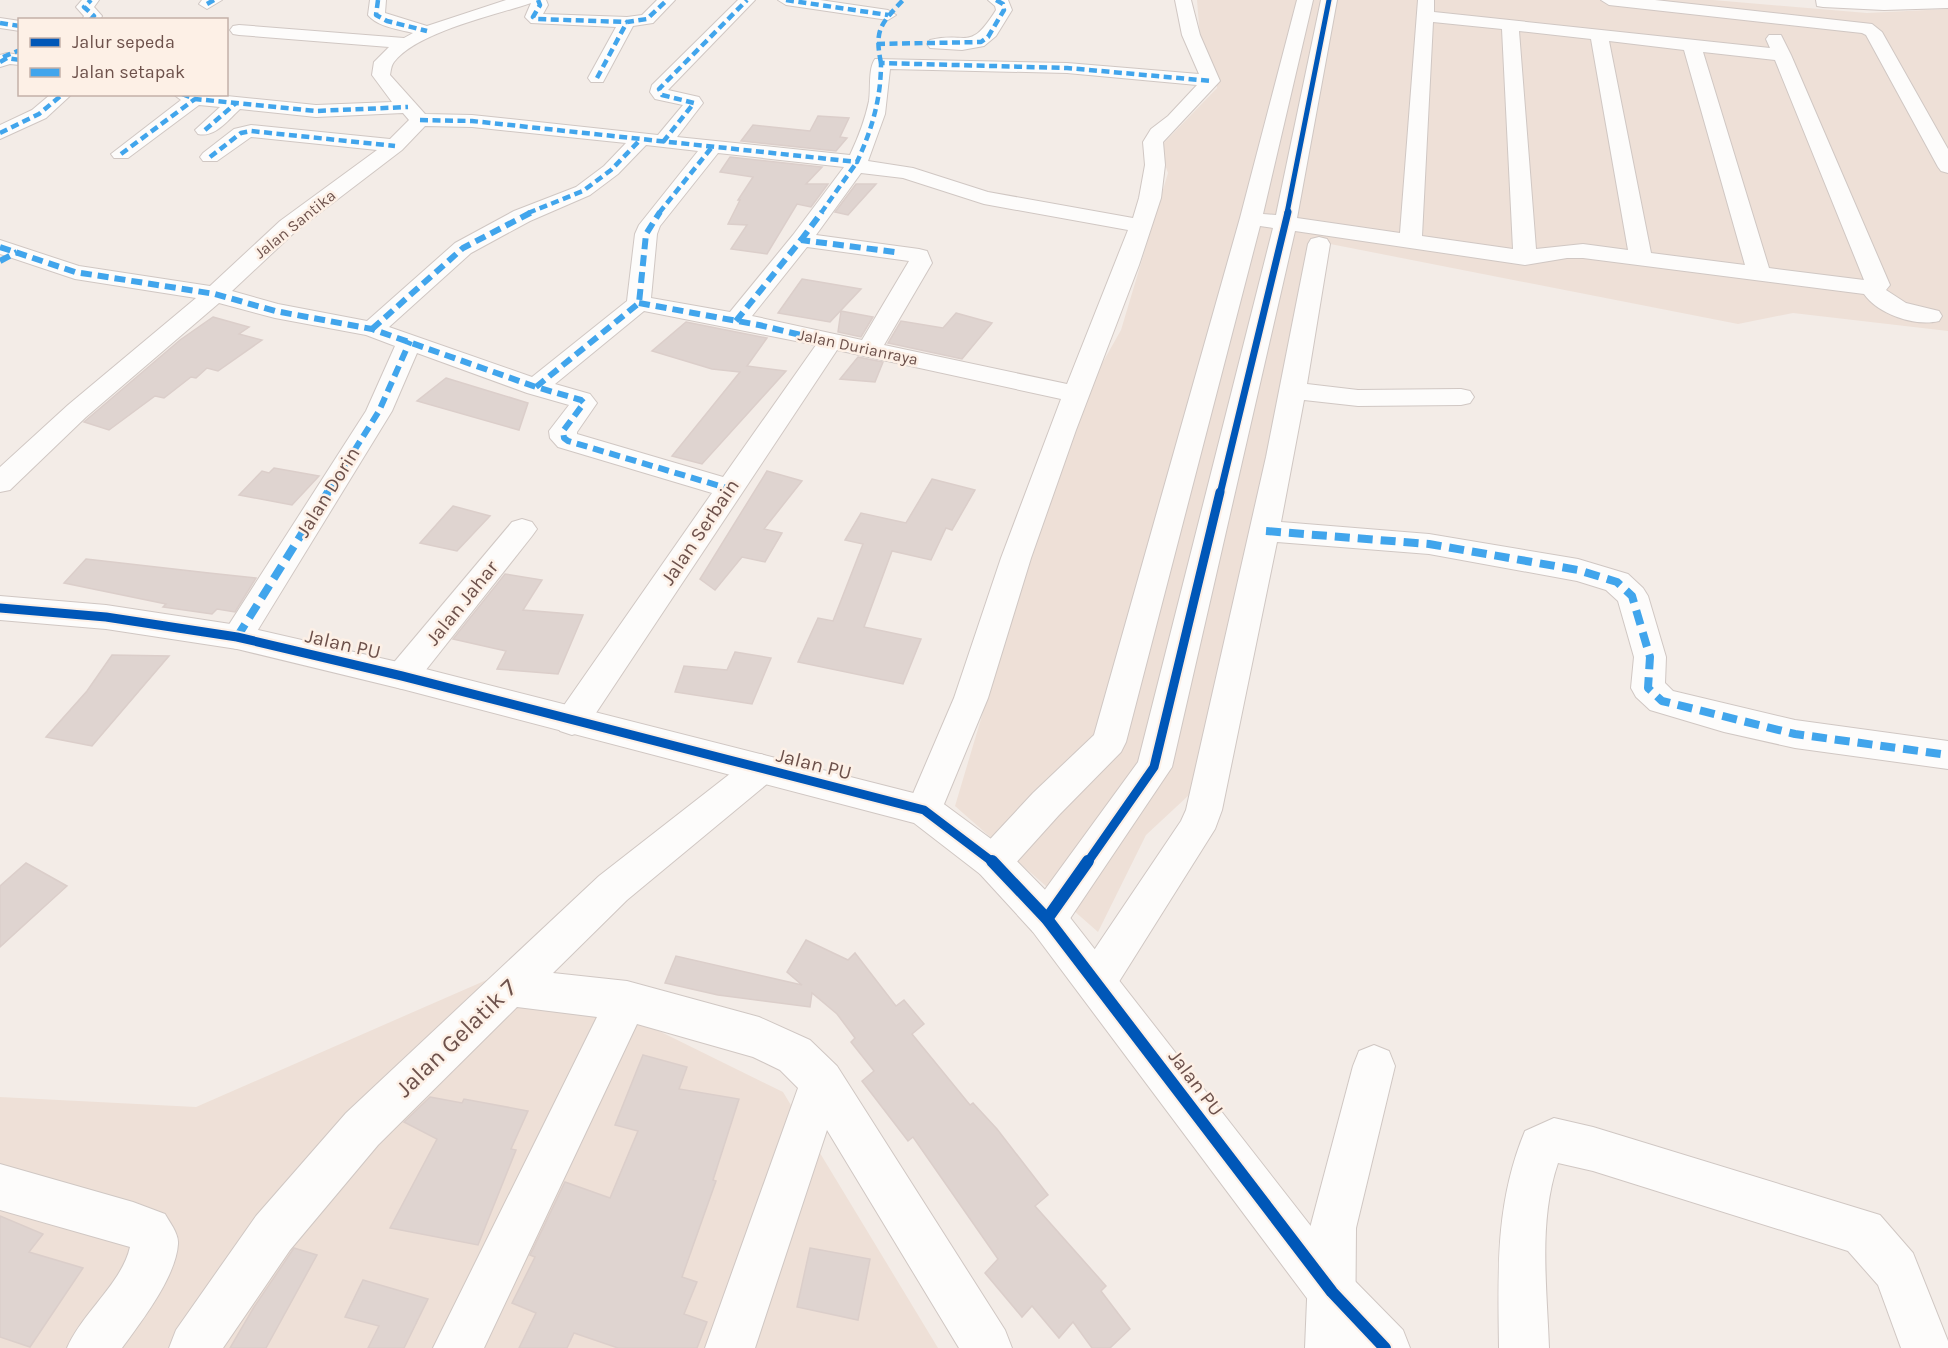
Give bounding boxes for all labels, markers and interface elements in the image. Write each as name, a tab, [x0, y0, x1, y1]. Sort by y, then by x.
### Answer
legend	[18, 18, 228, 96]
text: Jalur sepeda	[72, 31, 175, 53]
text: Jalan setapak	[72, 61, 185, 83]
street label: Jalan Santika	[251, 186, 339, 262]
street label: Jalan Durianraya	[796, 325, 920, 369]
street label: Jalan Dorin	[291, 443, 365, 541]
street label: Jalan Serbain	[656, 475, 744, 589]
street label: Jalan Jahar	[421, 556, 503, 650]
street label: Jalan PU	[303, 624, 383, 664]
street label: Jalan PU	[774, 744, 854, 784]
street label: Jalan Gelatik 7	[390, 973, 522, 1103]
street label: Jalan PU	[1164, 1045, 1228, 1121]

